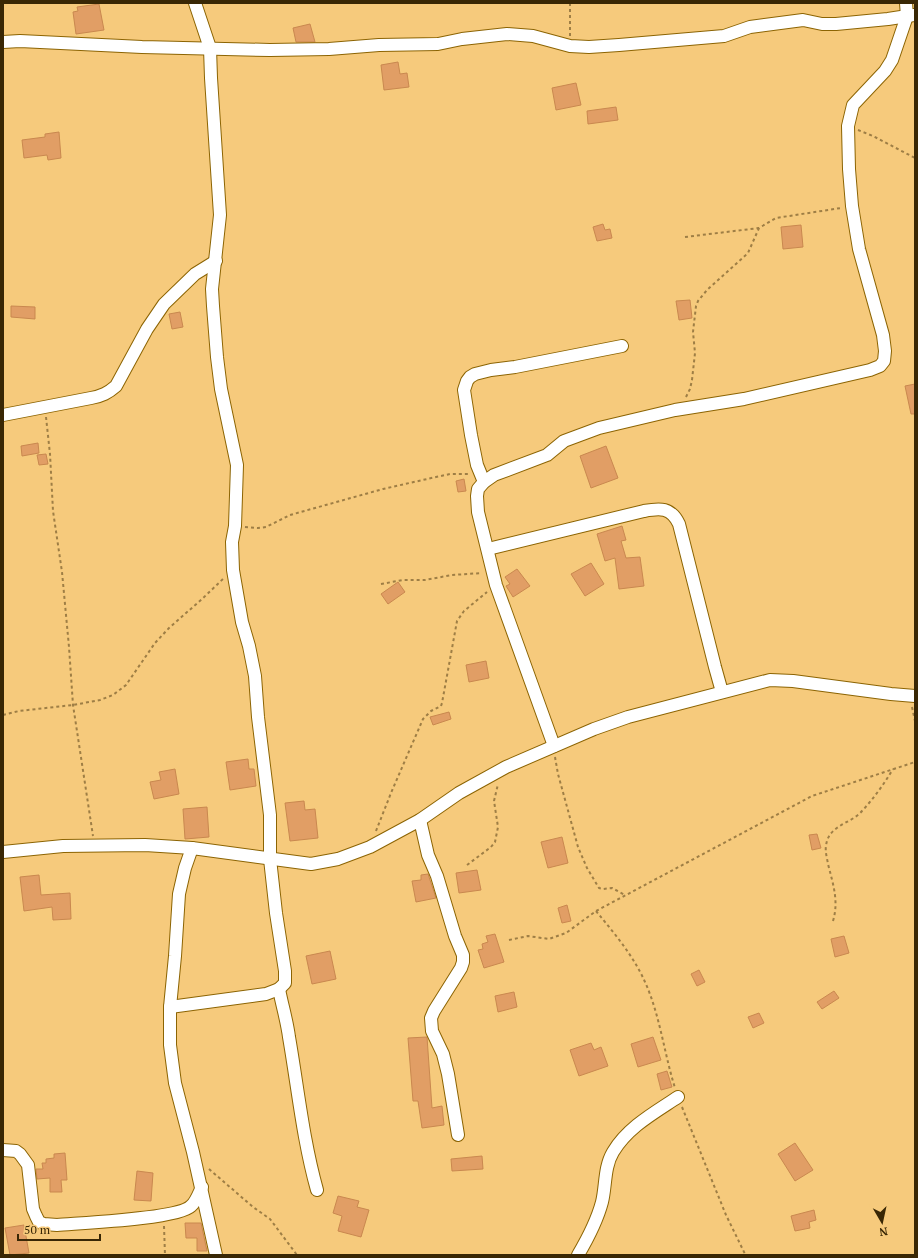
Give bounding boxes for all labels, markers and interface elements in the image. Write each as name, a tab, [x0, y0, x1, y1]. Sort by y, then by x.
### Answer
north arrow	[862, 1202, 902, 1242]
scale bar	[18, 1216, 100, 1242]
text: 50 m	[24, 1222, 51, 1237]
text: N	[878, 1224, 889, 1240]

